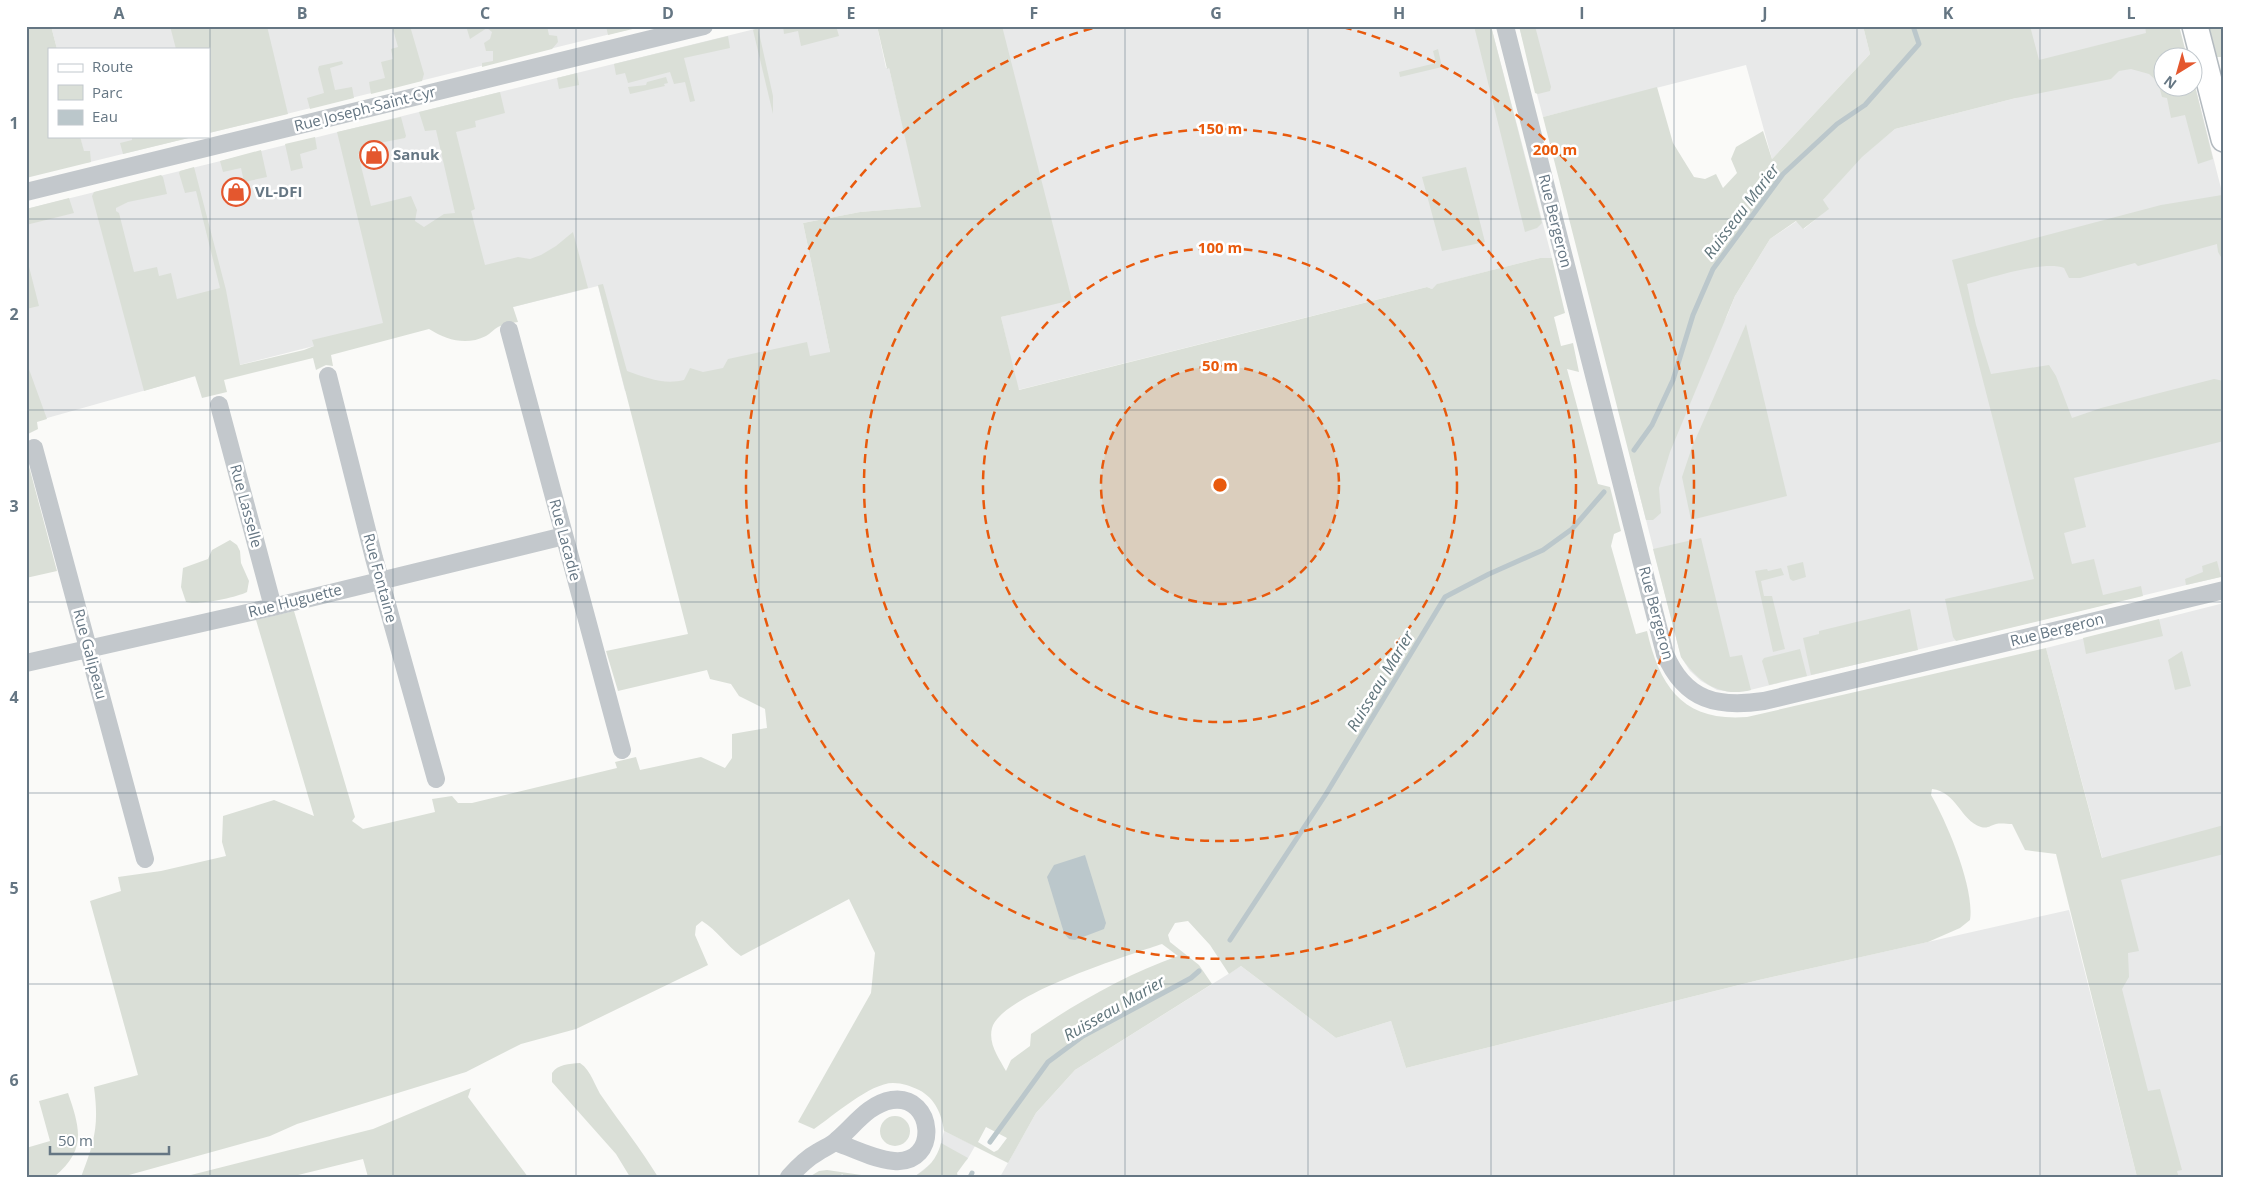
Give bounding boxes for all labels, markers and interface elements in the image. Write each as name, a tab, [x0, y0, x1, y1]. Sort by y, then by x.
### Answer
text: A	[113, 2, 125, 24]
text: B	[297, 2, 307, 24]
text: C	[480, 2, 490, 24]
text: D	[662, 2, 674, 24]
text: E	[847, 2, 856, 24]
text: F	[1030, 2, 1038, 24]
text: G	[1210, 2, 1222, 24]
text: H	[1393, 2, 1405, 24]
text: I	[1579, 2, 1585, 24]
text: J	[1760, 2, 1768, 24]
text: K	[1943, 2, 1954, 24]
text: L	[2126, 2, 2136, 24]
legend	[48, 48, 210, 138]
north arrow	[2152, 48, 2202, 98]
text: Route	[92, 56, 133, 76]
text: N	[2160, 72, 2180, 94]
street label: Rue Joseph-Saint-Cyr	[292, 81, 438, 135]
text: Parc	[92, 82, 123, 102]
text: Eau	[92, 106, 118, 126]
text: 1	[9, 112, 19, 134]
text: 150 m	[1198, 118, 1242, 138]
text: 200 m	[1533, 139, 1577, 159]
shop icon: Sanuk	[359, 140, 389, 170]
place label: Sanuk	[393, 144, 440, 164]
water label: Ruisseau Marier	[1698, 158, 1784, 263]
street label: Rue Bergeron	[1535, 172, 1577, 270]
shop icon: VL-DFI	[221, 177, 251, 207]
place label: VL-DFI	[255, 181, 302, 201]
text: 100 m	[1198, 237, 1242, 257]
text: 2	[9, 303, 19, 325]
text: 50 m	[1202, 355, 1238, 375]
street label: Rue Lasselle	[226, 462, 268, 550]
centre of rings	[1211, 476, 1229, 494]
text: 3	[9, 495, 19, 517]
street label: Rue Lacadie	[545, 497, 586, 583]
street label: Rue Fontaine	[359, 531, 403, 625]
street label: Rue Bergeron	[1635, 564, 1679, 662]
street label: Rue Huguette	[246, 579, 344, 621]
street label: Rue Galipeau	[69, 606, 113, 701]
street label: Rue Bergeron	[2008, 608, 2106, 650]
water label: Ruisseau Marier	[1341, 626, 1419, 735]
text: 4	[9, 686, 19, 708]
text: 5	[9, 877, 19, 899]
water label: Ruisseau Marier	[1059, 970, 1169, 1046]
text: 6	[9, 1069, 19, 1091]
scale bar	[50, 1123, 169, 1155]
text: 50 m	[58, 1130, 93, 1150]

